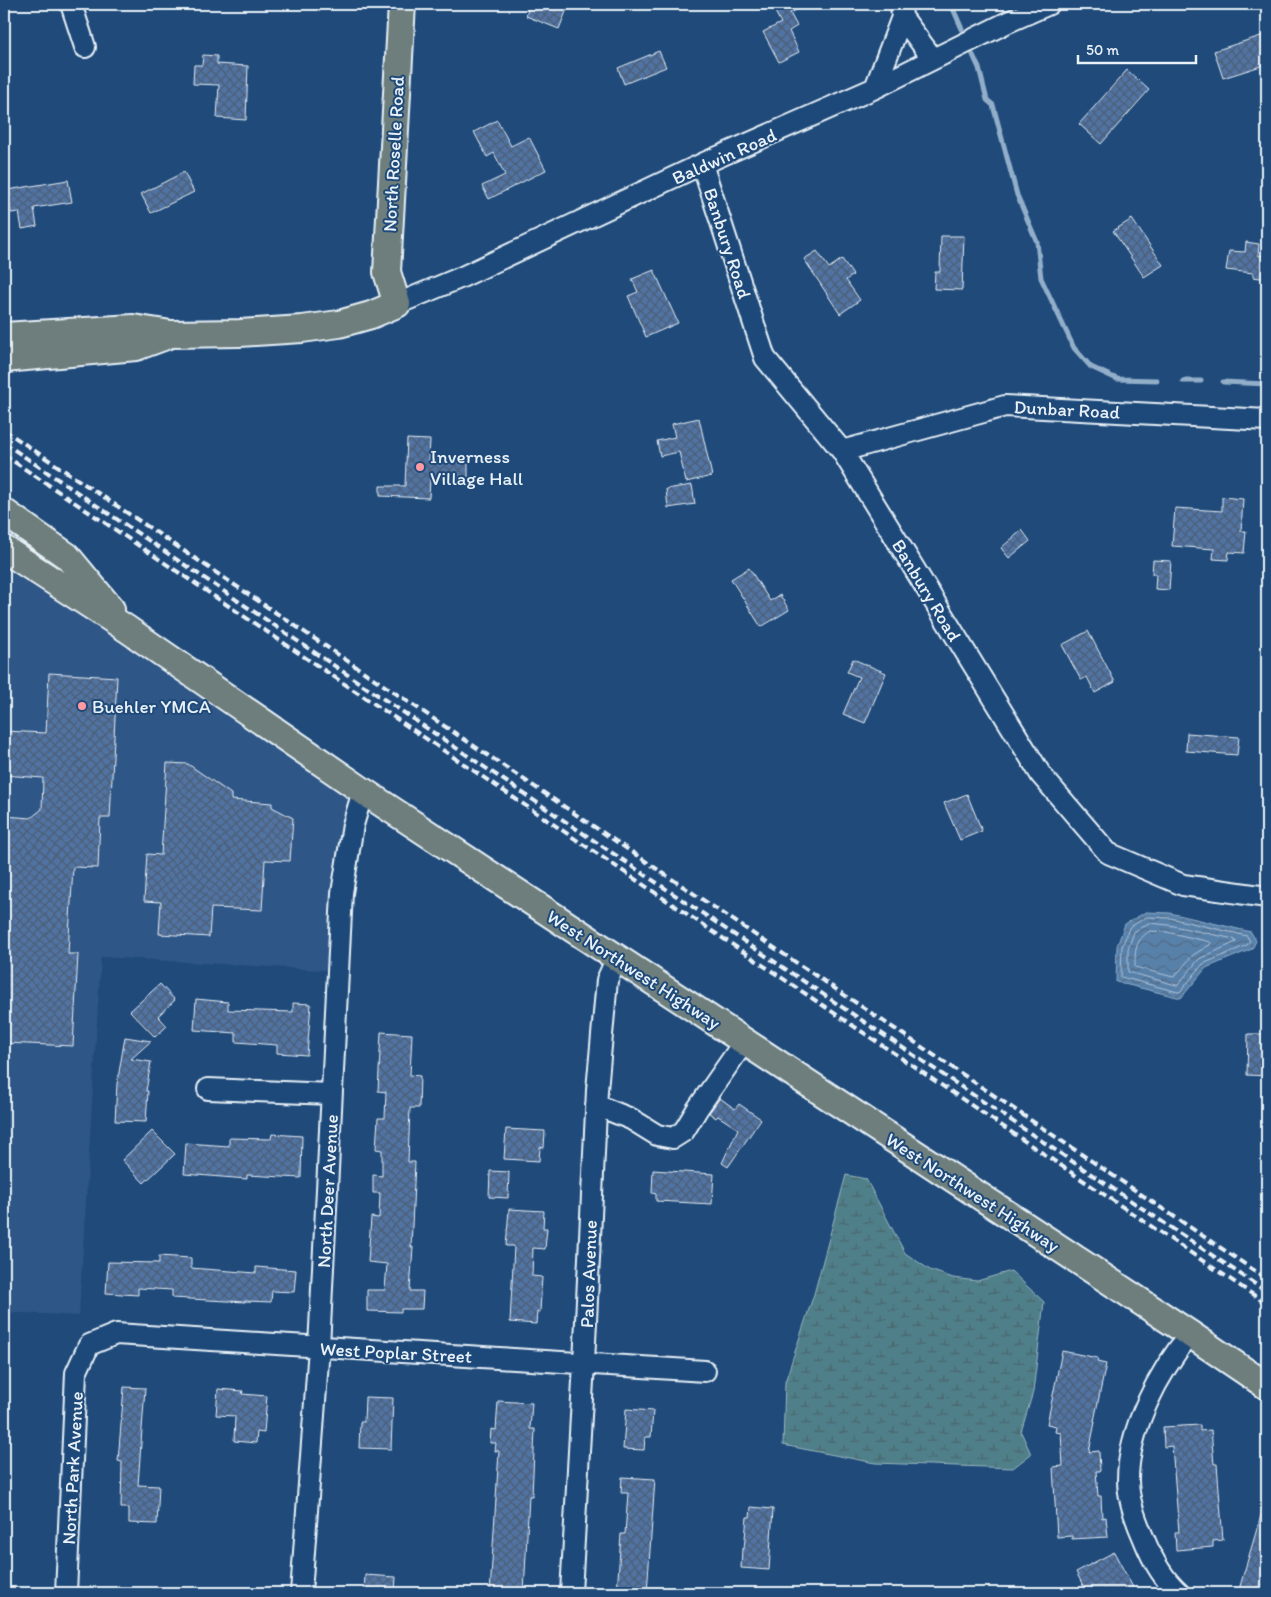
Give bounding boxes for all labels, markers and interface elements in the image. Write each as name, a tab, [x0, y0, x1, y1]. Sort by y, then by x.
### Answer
scale bar	[1078, 32, 1196, 64]
text: 50 m	[1086, 41, 1119, 59]
street label: North Roselle Road	[378, 75, 409, 233]
street label: Baldwin Road	[668, 123, 780, 190]
street label: Banbury Road	[699, 185, 756, 301]
street label: Dunbar Road	[1013, 395, 1121, 424]
place label: Inverness Village Hall	[430, 445, 524, 490]
marker: Inverness Village Hall	[414, 461, 426, 473]
street label: Banbury Road	[887, 535, 966, 646]
place label: Buehler YMCA	[92, 695, 211, 718]
marker: Buehler YMCA	[76, 700, 88, 712]
street label: West Northwest Highway	[543, 905, 725, 1034]
street label: North Deer Avenue	[312, 1114, 343, 1268]
street label: West Northwest Highway	[882, 1128, 1064, 1257]
street label: Palos Avenue	[575, 1220, 602, 1329]
street label: West Poplar Street	[319, 1337, 473, 1368]
street label: North Park Avenue	[57, 1391, 88, 1545]

